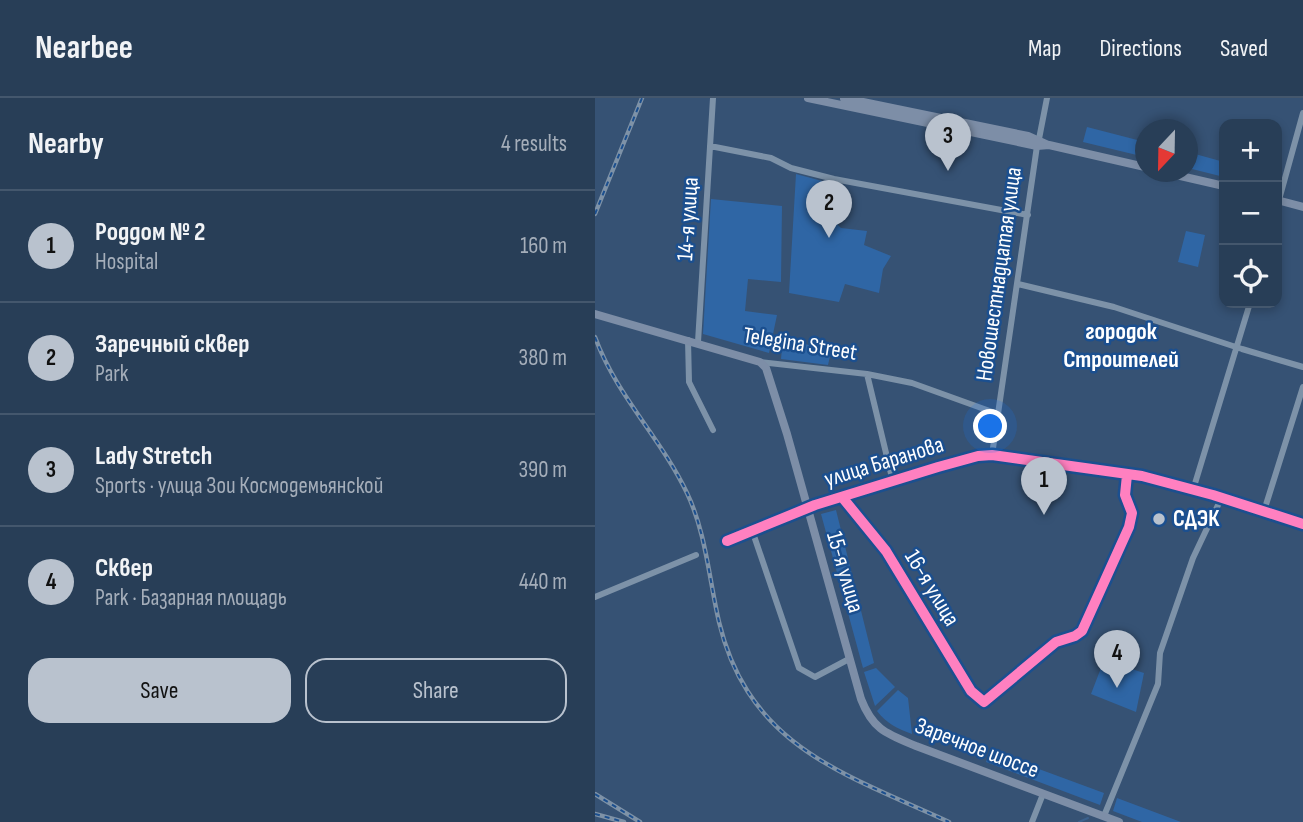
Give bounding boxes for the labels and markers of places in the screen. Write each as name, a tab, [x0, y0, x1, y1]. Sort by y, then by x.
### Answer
pin: 3	[925, 113, 971, 171]
pin: 2	[806, 180, 852, 238]
pin: 1	[1021, 457, 1067, 515]
place label: СДЭК	[1173, 505, 1220, 533]
marker: СДЭК	[1151, 511, 1167, 527]
pin: 4	[1094, 630, 1140, 688]

